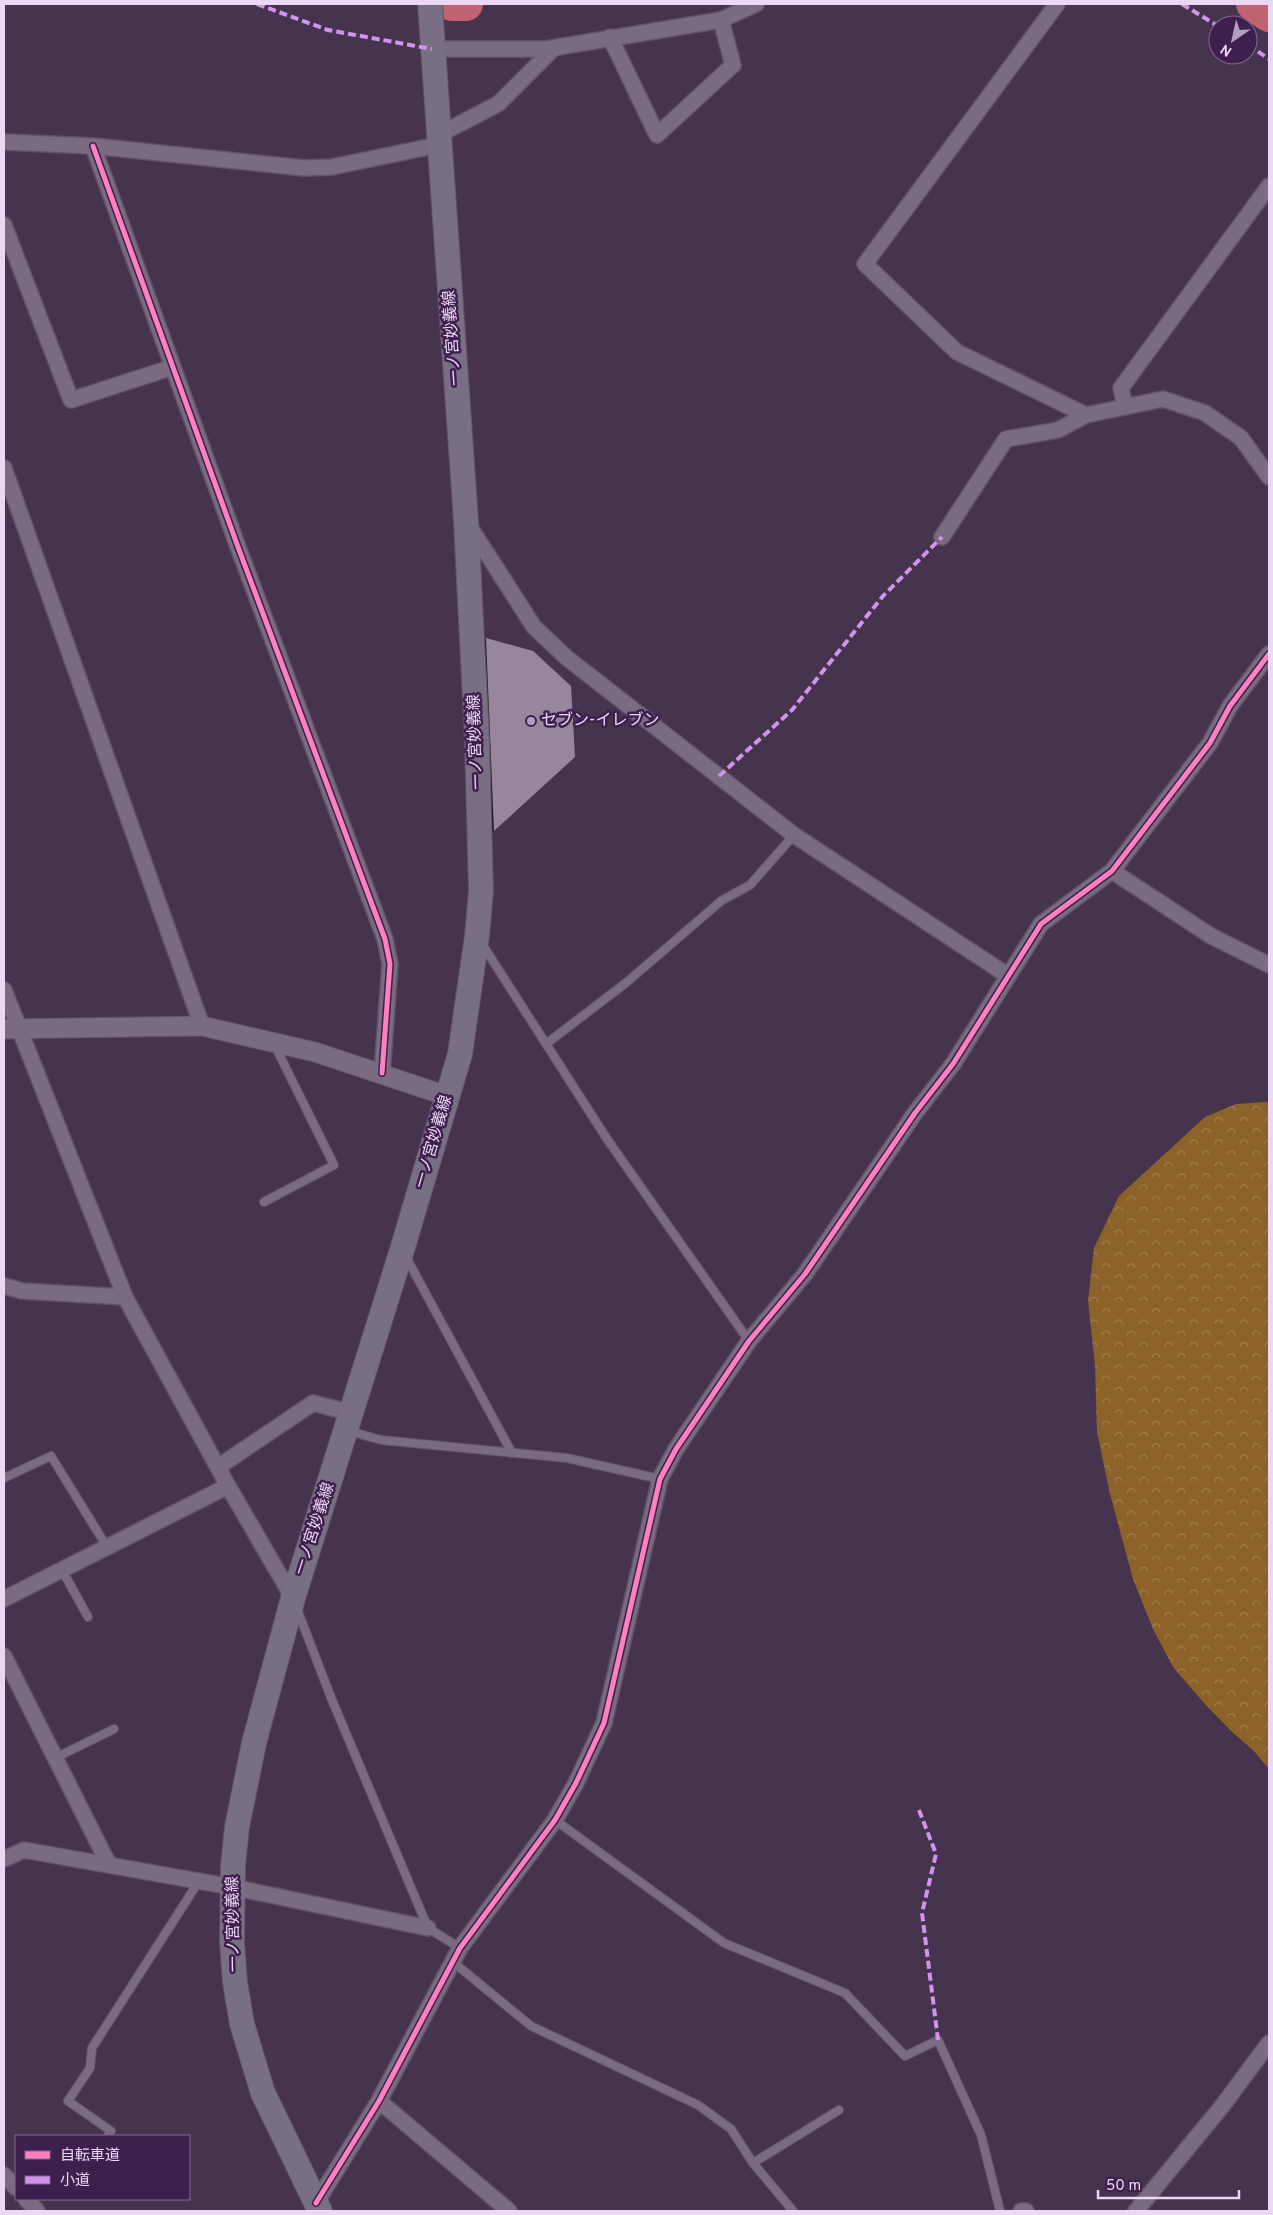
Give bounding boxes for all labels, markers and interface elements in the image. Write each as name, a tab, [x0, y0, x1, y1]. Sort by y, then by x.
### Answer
north arrow	[1208, 15, 1258, 65]
text: N	[1218, 40, 1235, 59]
street label: 一ノ宮妙義線	[440, 289, 466, 387]
street label: 一ノ宮妙義線	[464, 694, 488, 790]
place label: セブン-イレブン	[541, 711, 659, 731]
marker: セブン-イレブン	[525, 715, 537, 727]
street label: 一ノ宮妙義線	[411, 1093, 457, 1191]
street label: 一ノ宮妙義線	[291, 1480, 339, 1578]
street label: 一ノ宮妙義線	[223, 1876, 245, 1972]
legend	[15, 2135, 190, 2200]
text: 自転車道	[60, 2147, 120, 2166]
scale bar	[1098, 2168, 1239, 2200]
text: 小道	[60, 2172, 90, 2191]
text: 50 m	[1106, 2177, 1141, 2196]

